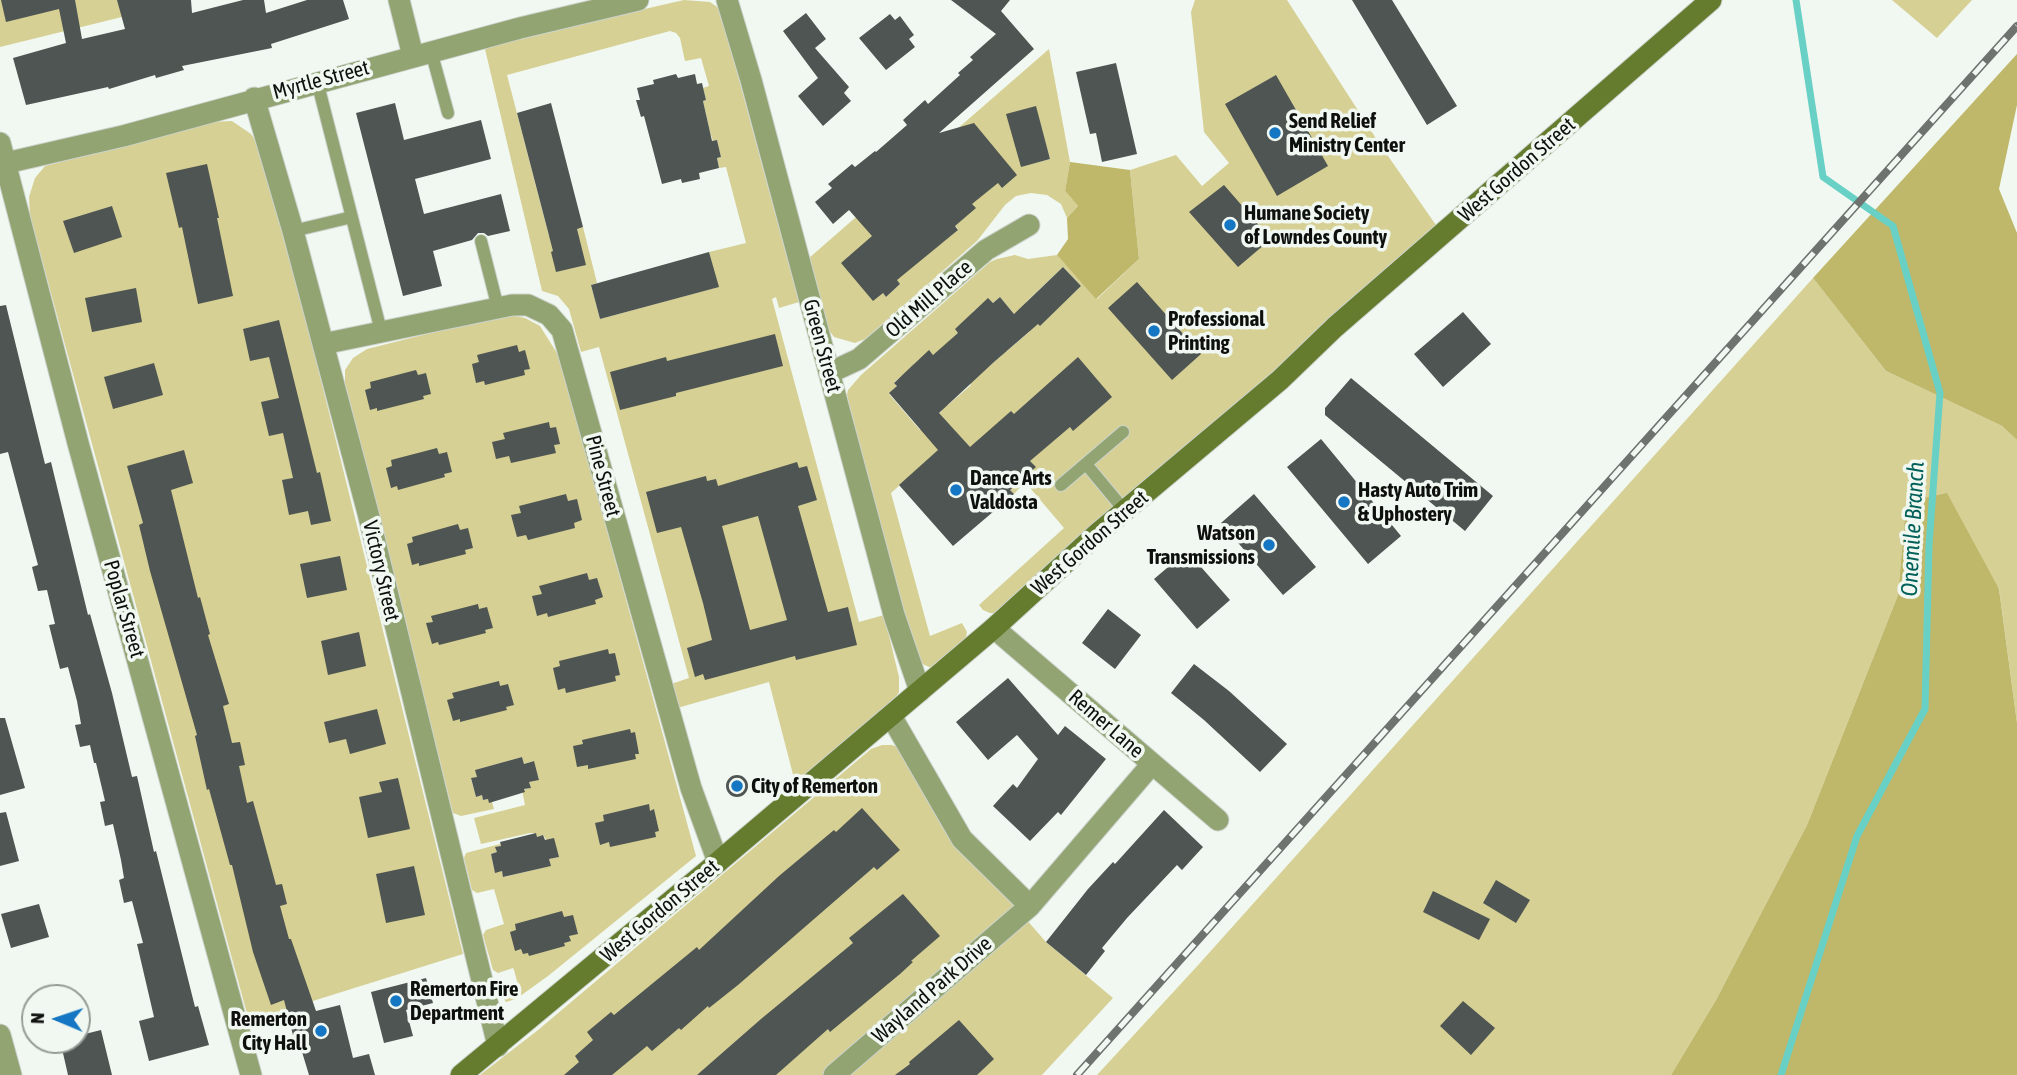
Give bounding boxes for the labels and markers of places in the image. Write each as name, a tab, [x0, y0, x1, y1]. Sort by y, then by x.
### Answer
place label: Send Relief Ministry Center	[1289, 108, 1405, 158]
marker: Send Relief Ministry Center	[1267, 125, 1283, 141]
place label: Humane Society of Lowndes County	[1244, 200, 1387, 250]
marker: Humane Society of Lowndes County	[1222, 217, 1238, 233]
place label: Professional Printing	[1168, 306, 1265, 356]
marker: Professional Printing	[1146, 323, 1162, 339]
place label: Dance Arts Valdosta	[970, 465, 1052, 515]
place label: Hasty Auto Trim & Uphostery	[1358, 477, 1478, 527]
marker: Dance Arts Valdosta	[948, 482, 964, 498]
marker: Hasty Auto Trim & Uphostery	[1336, 494, 1352, 510]
place label: Watson Transmissions	[1147, 520, 1255, 570]
marker: Watson Transmissions	[1261, 537, 1277, 553]
place label: City of Remerton	[751, 773, 878, 799]
marker: City of Remerton	[729, 778, 745, 794]
place label: Remerton Fire Department	[410, 976, 518, 1026]
marker: Remerton Fire Department	[388, 993, 404, 1009]
place label: Remerton City Hall	[230, 1006, 307, 1056]
marker: Remerton City Hall	[313, 1023, 329, 1039]

